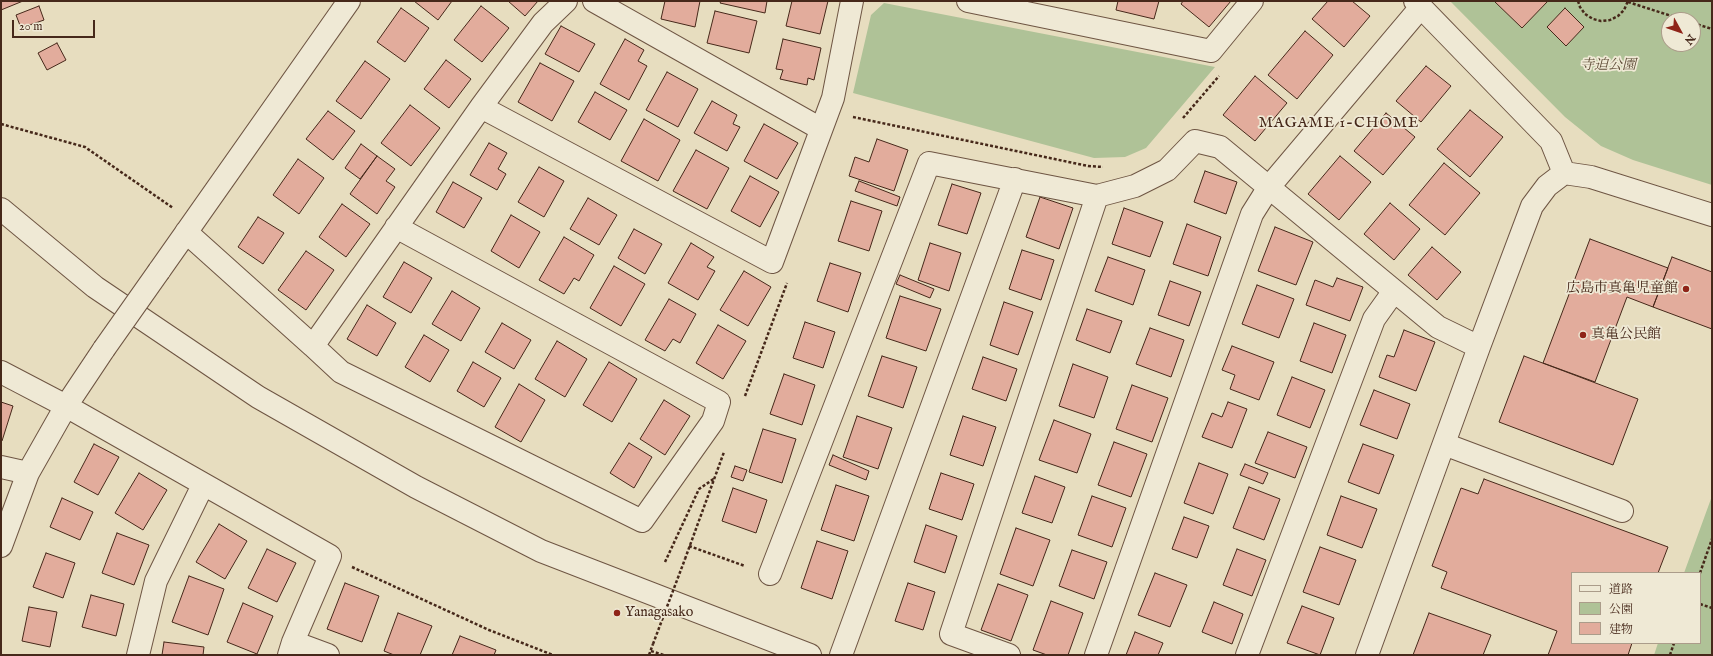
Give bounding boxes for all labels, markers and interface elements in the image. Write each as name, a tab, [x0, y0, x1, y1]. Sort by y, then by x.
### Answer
scale bar	[14, 12, 97, 38]
north arrow	[1661, 12, 1701, 52]
text: 20 m	[19, 19, 42, 34]
text: N	[1681, 31, 1698, 47]
park label: 寺迫公園	[1580, 58, 1636, 74]
district label: MAGAME 1-CHOME	[1259, 115, 1419, 133]
place label: 広島市真亀児童館	[1566, 281, 1678, 297]
marker: 広島市真亀児童館	[1681, 284, 1691, 294]
place label: 真亀公民館	[1591, 327, 1661, 343]
marker: 真亀公民館	[1578, 330, 1588, 340]
legend	[1571, 572, 1701, 644]
text: 道路	[1609, 582, 1633, 597]
text: 公園	[1609, 602, 1633, 617]
place label: Yanagasako	[625, 605, 693, 621]
marker: Yanagasako	[612, 608, 622, 618]
text: 建物	[1609, 622, 1633, 637]

